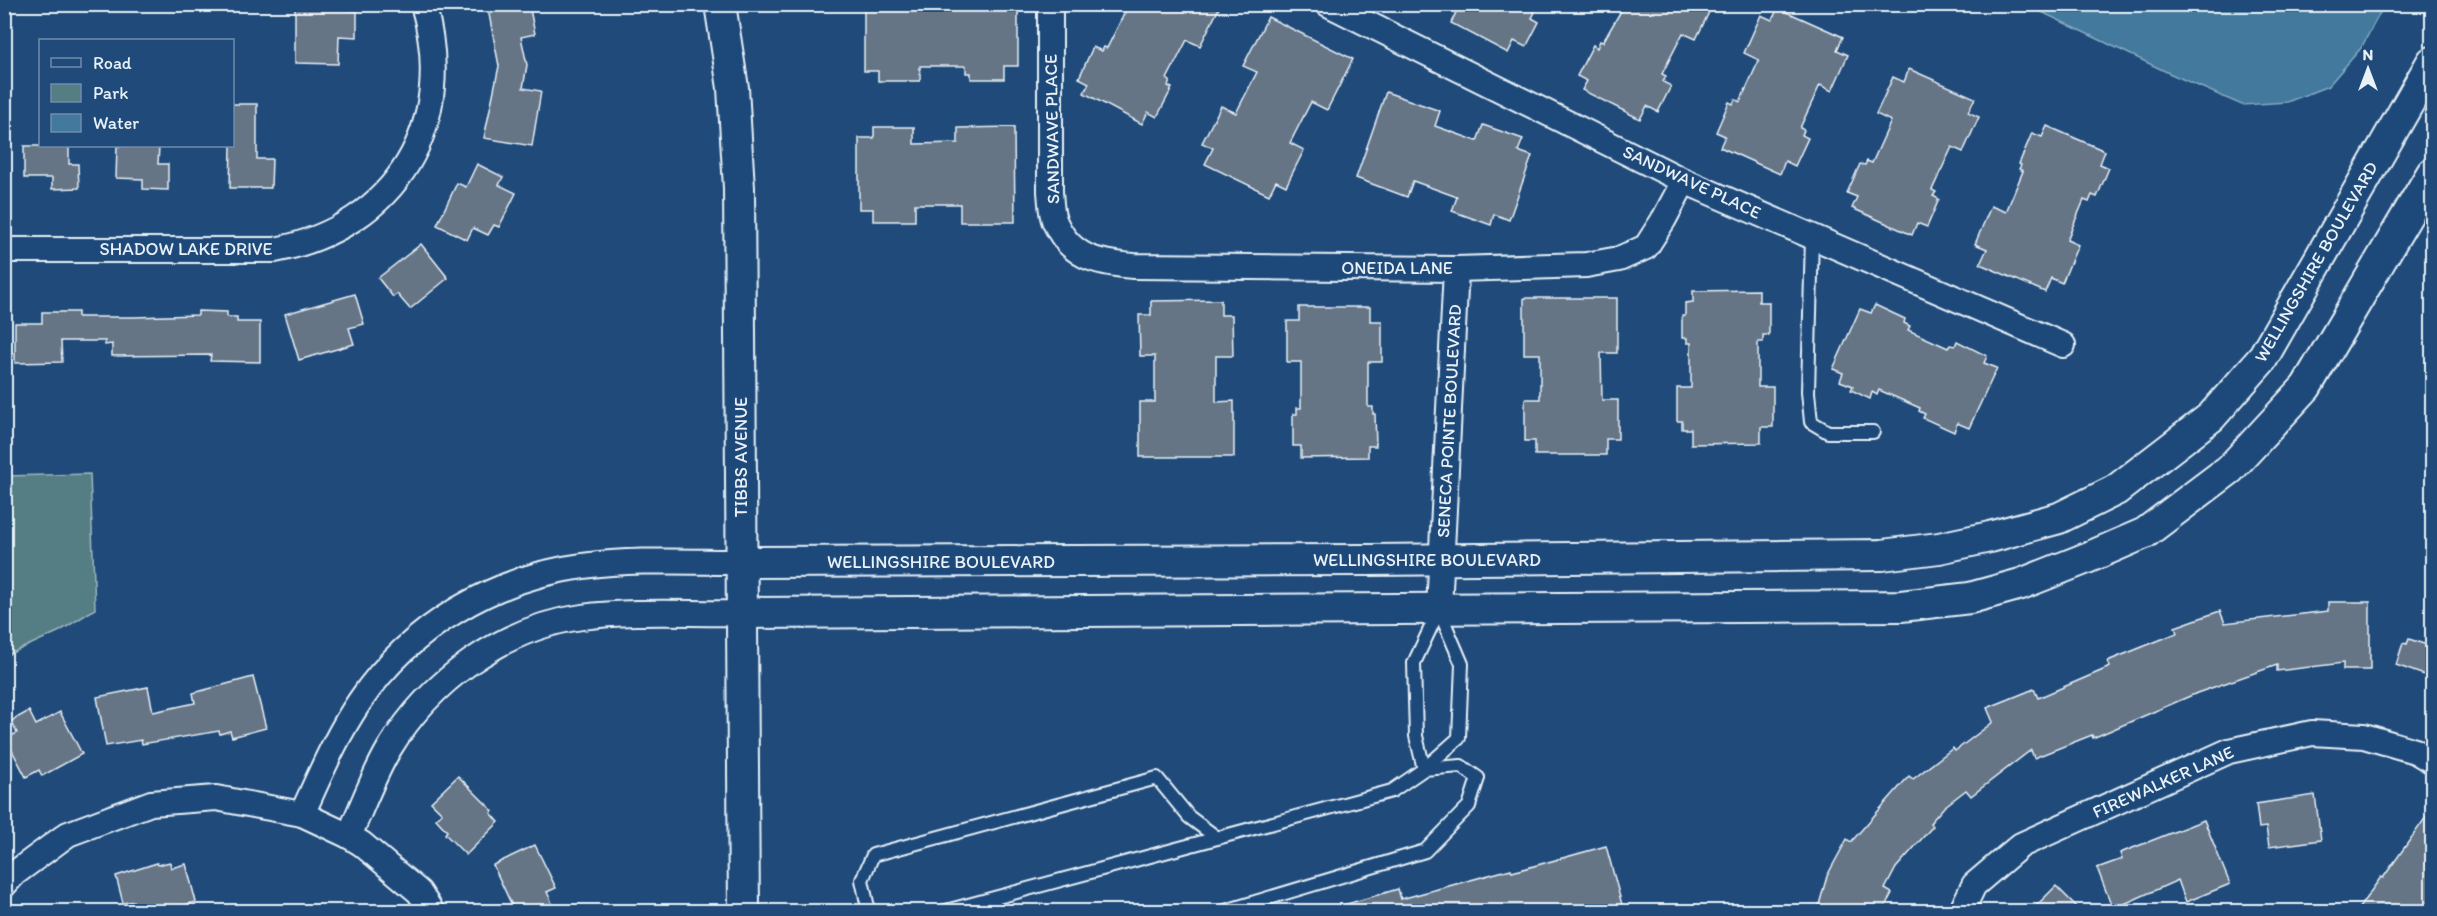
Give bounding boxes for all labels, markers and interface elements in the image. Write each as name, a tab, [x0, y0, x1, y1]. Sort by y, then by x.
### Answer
legend	[39, 39, 234, 147]
north arrow	[2338, 39, 2398, 99]
text: N	[2363, 45, 2373, 64]
text: Road	[93, 52, 132, 74]
street label: SANDWAVE PLACE	[1040, 54, 1064, 204]
text: Park	[93, 82, 128, 104]
text: Water	[93, 112, 139, 134]
street label: SANDWAVE PLACE	[1619, 140, 1765, 224]
street label: WELLINGSHIRE BOULEVARD	[2249, 158, 2383, 366]
street label: SHADOW LAKE DRIVE	[100, 238, 272, 260]
street label: ONEIDA LANE	[1341, 257, 1453, 279]
street label: SENECA POINTE BOULEVARD	[1432, 304, 1466, 538]
street label: TIBBS AVENUE	[730, 397, 752, 517]
street label: WELLINGSHIRE BOULEVARD	[1313, 549, 1541, 571]
street label: WELLINGSHIRE BOULEVARD	[827, 551, 1055, 573]
street label: FIREWALKER LANE	[2089, 741, 2237, 823]

